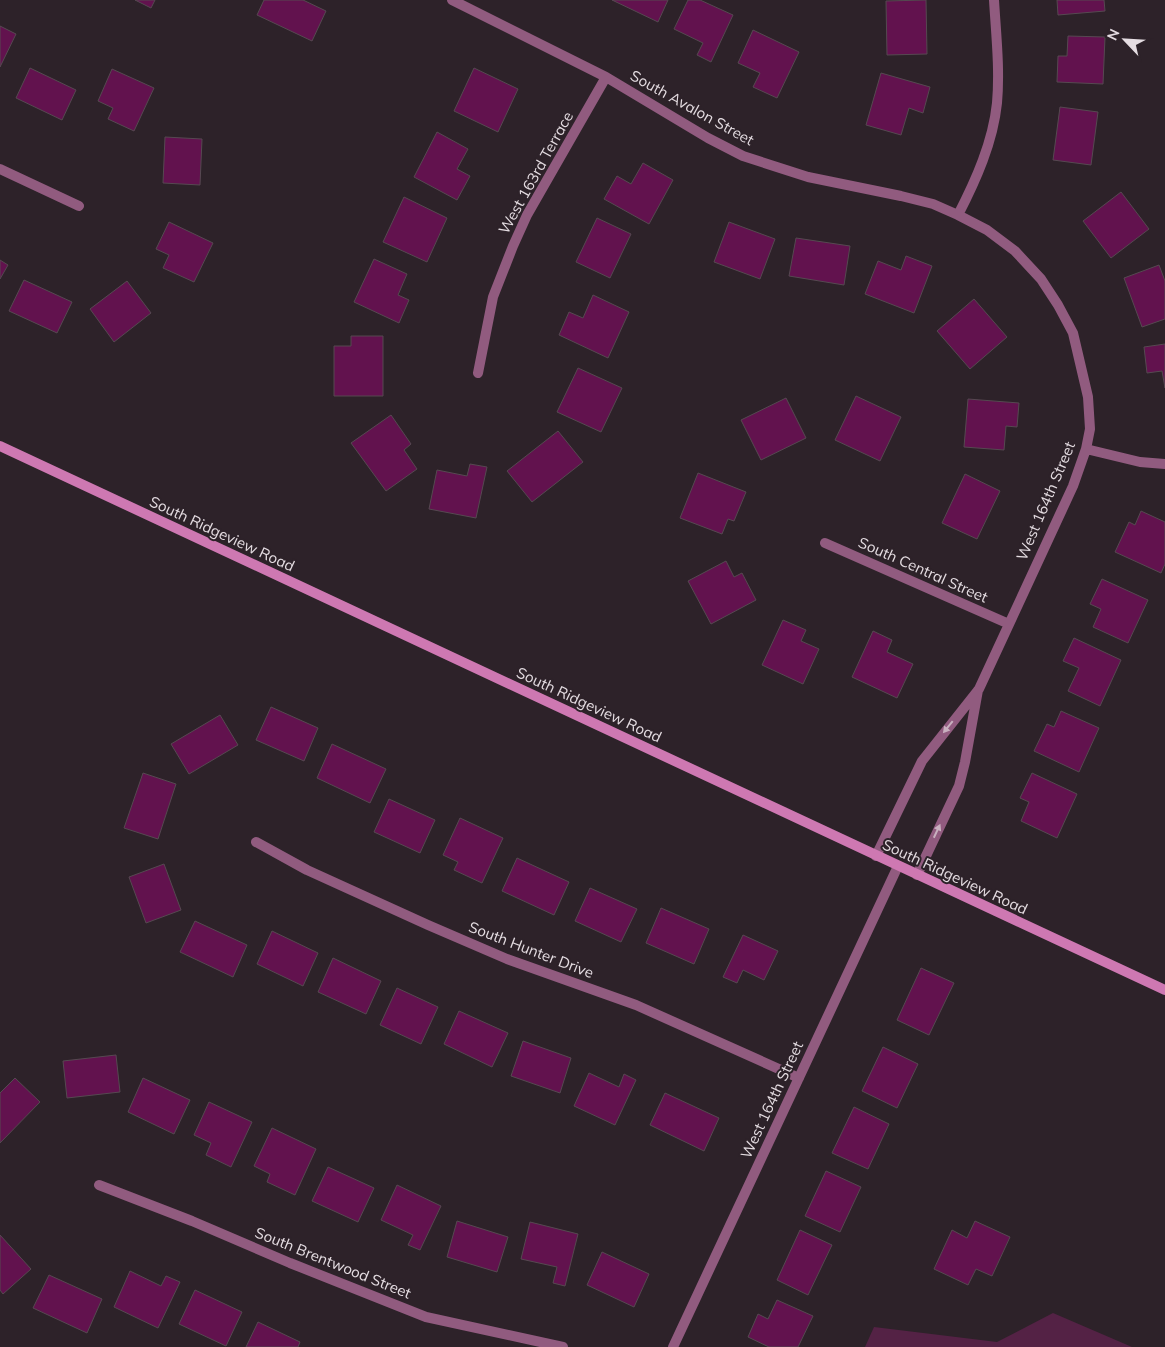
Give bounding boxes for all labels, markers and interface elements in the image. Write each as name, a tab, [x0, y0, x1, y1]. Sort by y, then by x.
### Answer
north arrow	[1100, 15, 1150, 65]
text: N	[1103, 26, 1124, 43]
street label: South Avalon Street	[627, 66, 757, 149]
street label: West 163rd Terrace	[494, 108, 577, 237]
street label: West 164th Street	[1012, 439, 1079, 563]
street label: South Ridgeview Road	[147, 492, 298, 576]
street label: South Central Street	[855, 532, 991, 607]
street label: South Ridgeview Road	[514, 663, 665, 747]
one-way arrow	[943, 720, 954, 733]
one-way arrow	[934, 824, 942, 838]
street label: South Ridgeview Road	[880, 835, 1031, 919]
street label: South Hunter Drive	[466, 917, 596, 982]
street label: West 164th Street	[736, 1038, 807, 1161]
street label: South Brentwood Street	[252, 1222, 414, 1303]

